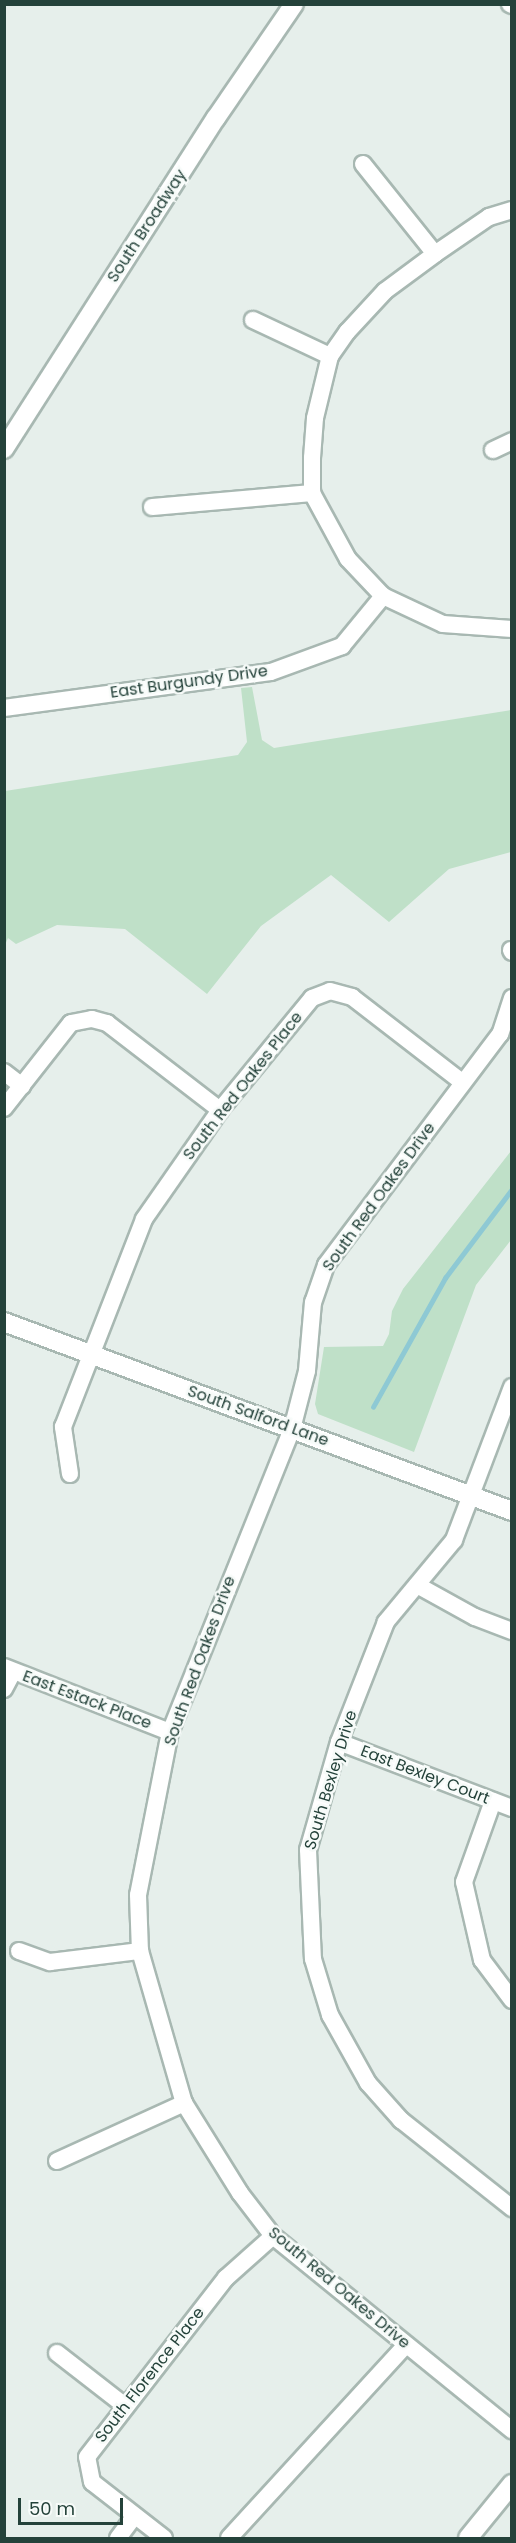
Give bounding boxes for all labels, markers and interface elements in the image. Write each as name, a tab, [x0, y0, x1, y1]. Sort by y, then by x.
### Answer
street label: South Broadway	[103, 166, 191, 286]
street label: East Burgundy Drive	[109, 661, 269, 703]
street label: South Red Oakes Place	[179, 1008, 307, 1164]
street label: South Red Oakes Drive	[319, 1119, 439, 1275]
street label: South Salford Lane	[185, 1382, 331, 1450]
street label: South Red Oakes Drive	[160, 1574, 240, 1748]
street label: East Estack Place	[20, 1667, 154, 1733]
street label: South Bexley Drive	[301, 1708, 361, 1852]
street label: East Bexley Court	[358, 1742, 492, 1808]
street label: South Red Oakes Drive	[264, 2223, 414, 2353]
street label: South Florence Place	[91, 2304, 209, 2446]
scale bar	[21, 2486, 126, 2524]
text: 50 m	[29, 2496, 75, 2521]

